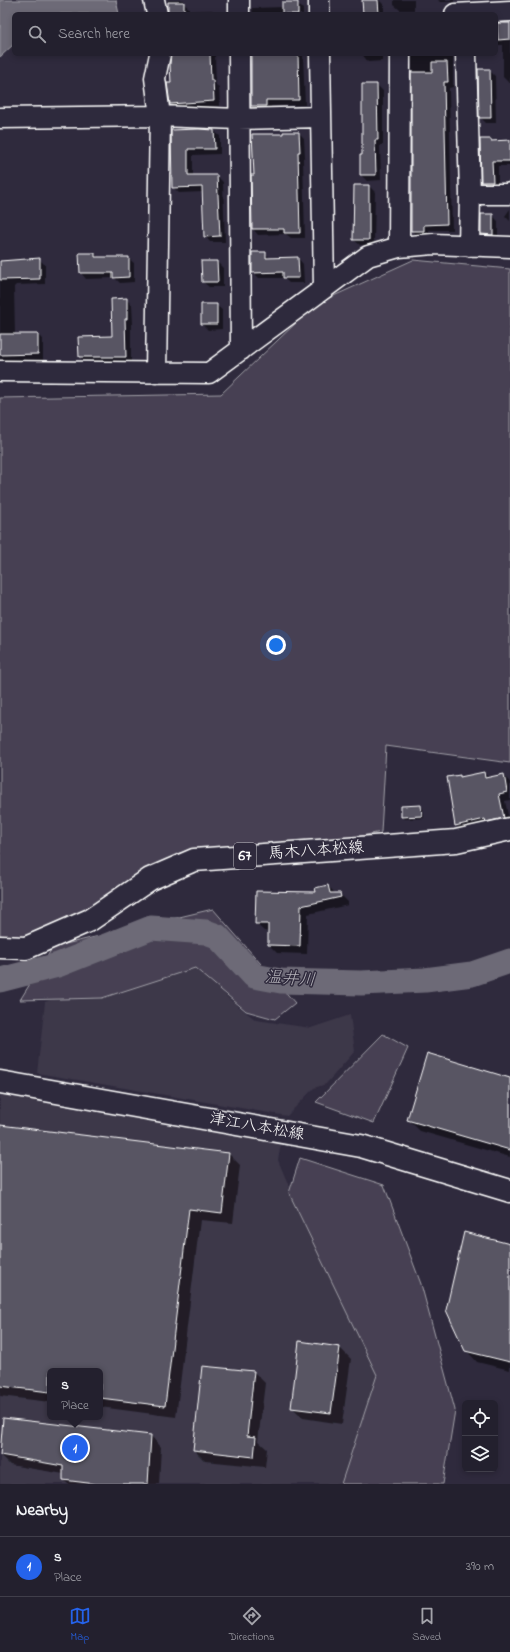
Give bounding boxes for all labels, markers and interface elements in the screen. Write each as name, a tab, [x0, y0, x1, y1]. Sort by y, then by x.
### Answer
search box	[12, 12, 498, 56]
icon: search	[26, 23, 48, 45]
text: Search here	[58, 23, 130, 45]
your location	[266, 635, 286, 655]
street label: 馬木八本松線	[267, 836, 365, 866]
road number: 67	[234, 843, 256, 869]
water label: 温井川	[264, 965, 316, 993]
street label: 津江八本松線	[208, 1107, 306, 1147]
popup	[47, 1368, 103, 1420]
text: s	[61, 1374, 69, 1396]
text: Place	[61, 1396, 89, 1415]
map controls	[462, 1400, 498, 1472]
button: locate	[462, 1400, 498, 1436]
pin: 1	[62, 1433, 88, 1463]
button: layers	[462, 1436, 498, 1472]
text: Nearby	[16, 1498, 68, 1523]
text: s	[54, 1546, 62, 1568]
text: 1	[27, 1557, 31, 1576]
text: 390 m	[466, 1557, 494, 1576]
text: Place	[54, 1568, 82, 1587]
tab: Map	[69, 1605, 91, 1645]
tab: Directions	[229, 1605, 274, 1645]
tab: Saved	[412, 1605, 441, 1645]

